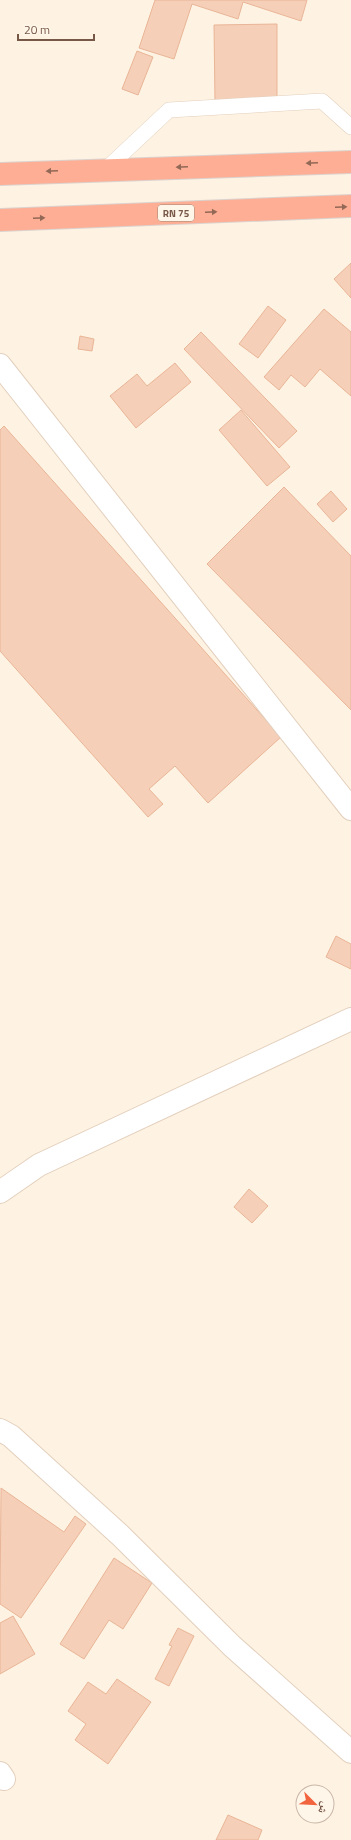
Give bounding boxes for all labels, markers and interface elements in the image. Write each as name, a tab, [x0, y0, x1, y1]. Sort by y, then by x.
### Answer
scale bar	[18, 16, 94, 42]
text: 20 m	[24, 20, 50, 39]
one-way arrow	[306, 160, 318, 167]
one-way arrow	[175, 164, 188, 170]
one-way arrow	[45, 168, 58, 174]
one-way arrow	[335, 204, 348, 210]
road number: RN 75	[158, 205, 194, 221]
one-way arrow	[205, 209, 218, 215]
one-way arrow	[33, 215, 45, 222]
north arrow	[295, 1784, 335, 1824]
text: ش	[314, 1799, 334, 1817]

